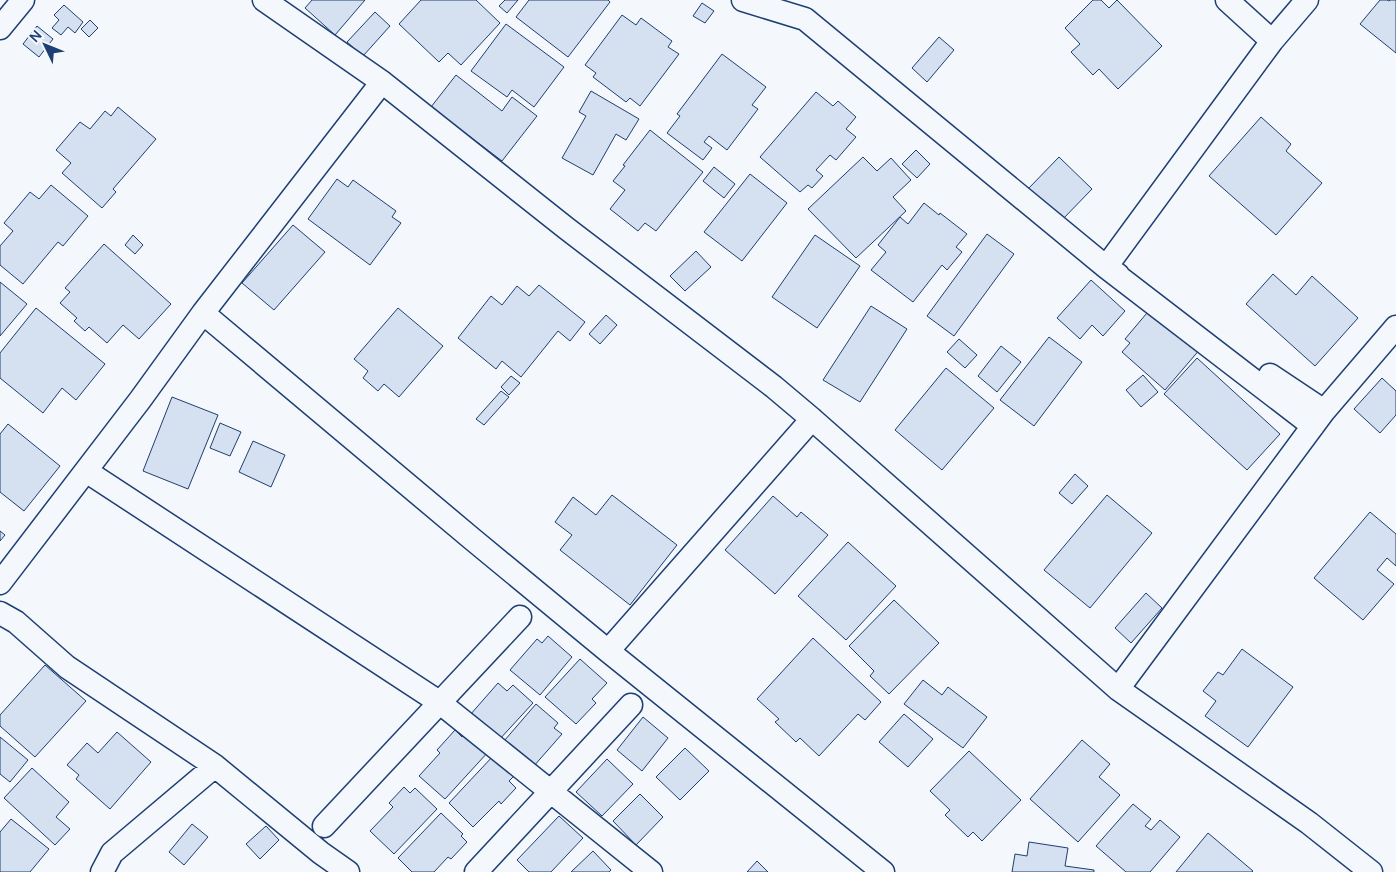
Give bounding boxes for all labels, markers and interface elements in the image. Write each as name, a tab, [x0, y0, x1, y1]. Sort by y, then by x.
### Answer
north arrow	[20, 20, 70, 70]
text: N	[25, 26, 46, 46]

